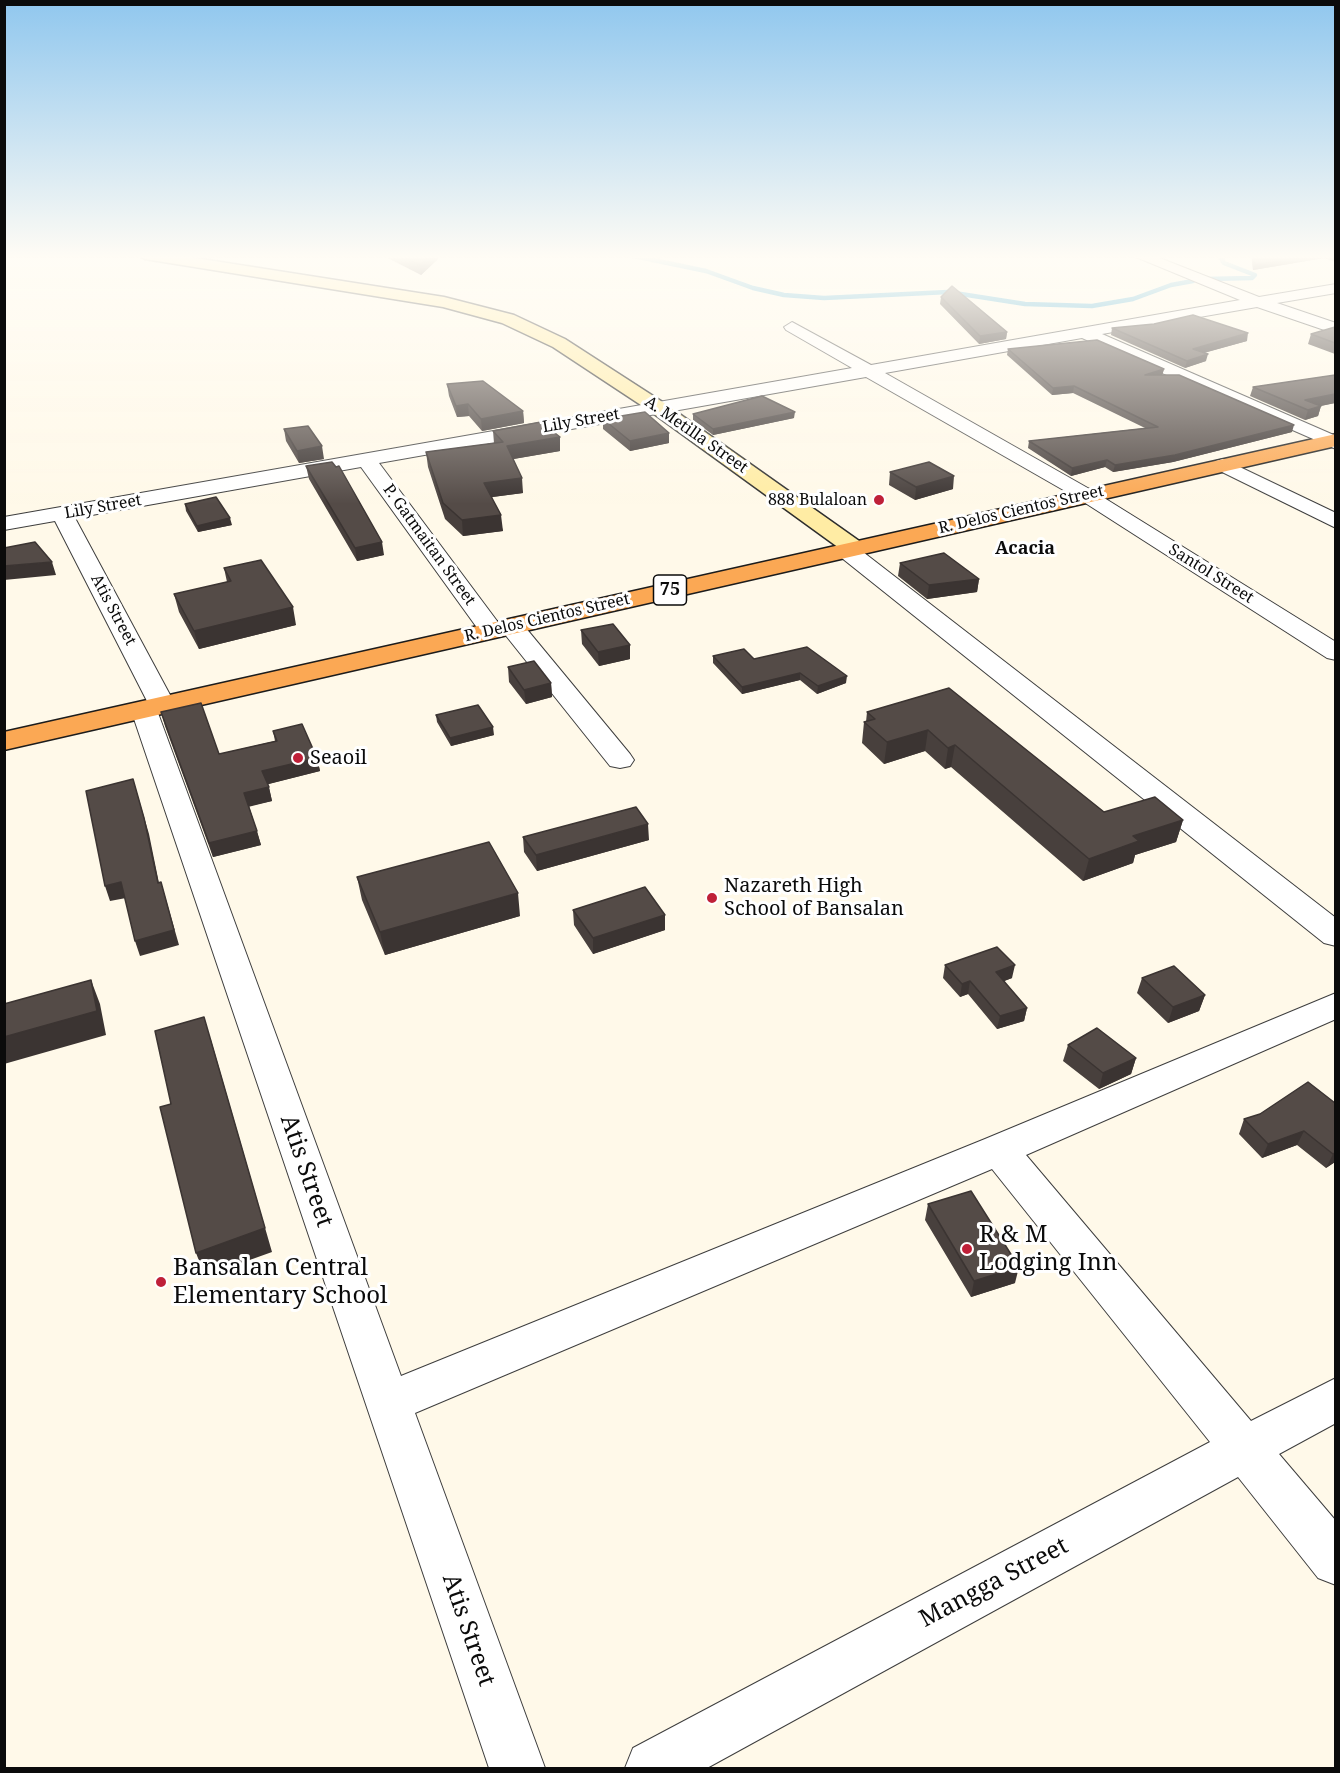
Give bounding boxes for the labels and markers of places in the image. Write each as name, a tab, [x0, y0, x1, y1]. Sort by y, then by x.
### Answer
place label: 888 Bulaloan	[768, 490, 867, 510]
marker: 888 Bulaloan	[872, 493, 886, 507]
place label: Seaoil	[310, 746, 367, 770]
marker: Seaoil	[291, 751, 305, 765]
place label: Nazareth High School of Bansalan	[724, 874, 904, 921]
marker: Nazareth High School of Bansalan	[705, 891, 719, 905]
place label: R & M Lodging Inn	[979, 1221, 1118, 1277]
marker: R & M Lodging Inn	[960, 1242, 974, 1256]
place label: Bansalan Central Elementary School	[173, 1254, 388, 1310]
marker: Bansalan Central Elementary School	[154, 1275, 168, 1289]

